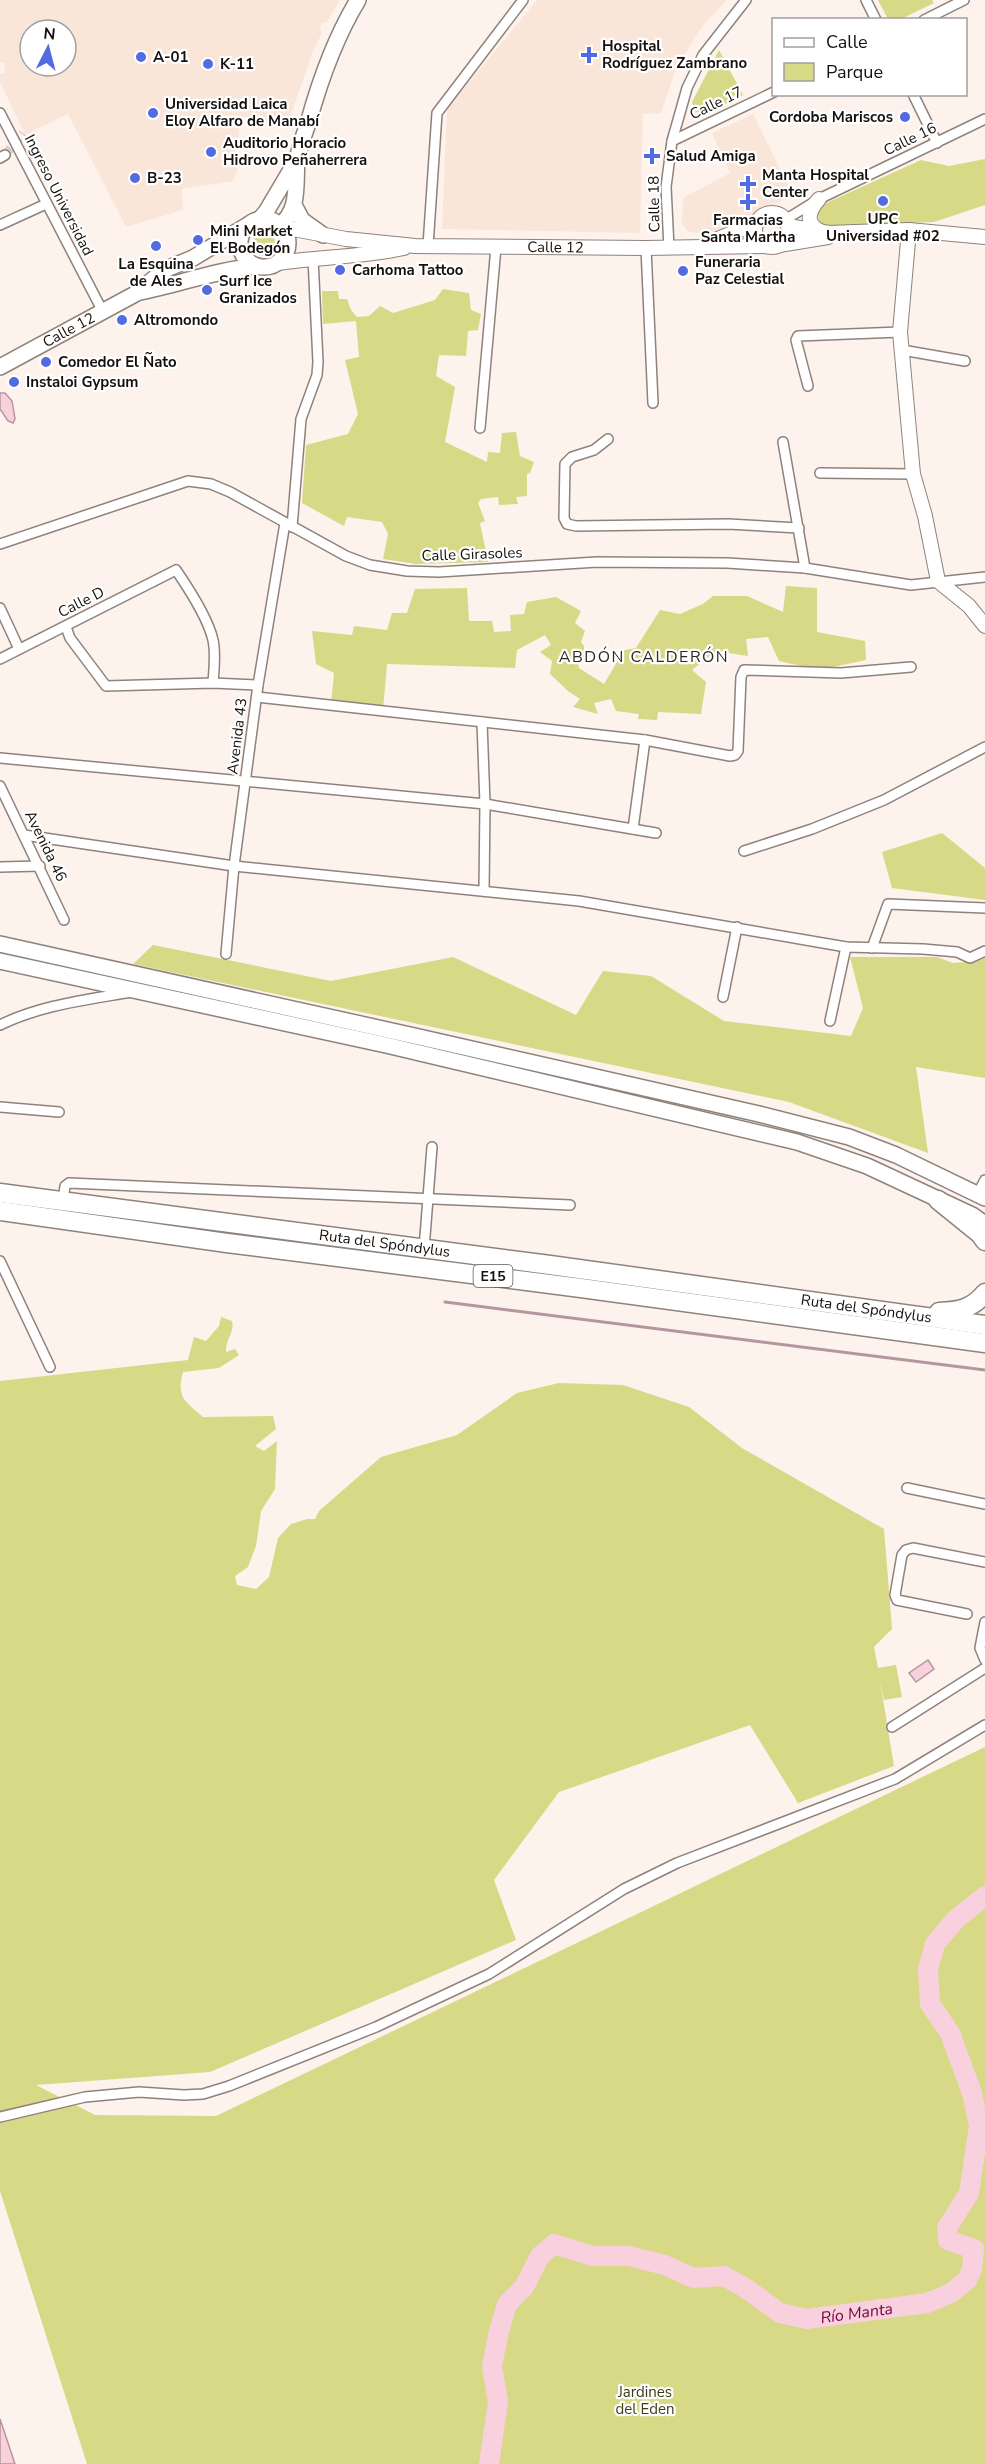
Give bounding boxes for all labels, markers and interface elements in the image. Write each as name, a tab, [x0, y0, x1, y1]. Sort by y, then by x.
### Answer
north arrow	[18, 18, 78, 78]
legend	[772, 18, 967, 96]
text: N	[42, 23, 57, 46]
text: Calle	[826, 30, 868, 54]
place label: Hospital Rodríguez Zambrano	[602, 36, 747, 73]
marker: Hospital Rodríguez Zambrano	[580, 46, 598, 64]
place label: A-01	[153, 47, 188, 67]
marker: A-01	[134, 50, 148, 64]
place label: K-11	[220, 54, 254, 74]
marker: K-11	[201, 57, 215, 71]
text: Parque	[826, 60, 883, 84]
street label: Calle 17	[686, 82, 746, 124]
place label: Universidad Laica Eloy Alfaro de Manabí	[165, 94, 320, 131]
marker: Universidad Laica Eloy Alfaro de Manabí	[146, 106, 160, 120]
place label: Cordoba Mariscos	[769, 107, 893, 127]
marker: Cordoba Mariscos	[898, 110, 912, 124]
street label: Calle 16	[880, 118, 940, 160]
street label: Ingreso Universidad	[20, 131, 98, 259]
place label: Auditorio Horacio Hidrovo Peñaherrera	[223, 133, 367, 170]
marker: Auditorio Horacio Hidrovo Peñaherrera	[204, 145, 218, 159]
place label: Salud Amiga	[666, 146, 756, 166]
marker: Salud Amiga	[643, 147, 661, 165]
place label: Manta Hospital Center	[762, 165, 869, 202]
place label: B-23	[147, 168, 182, 188]
marker: B-23	[128, 171, 142, 185]
marker: Manta Hospital Center	[739, 175, 757, 193]
street label: Calle 18	[644, 176, 664, 232]
marker: UPC Universidad #02	[876, 194, 890, 208]
marker: Farmacias Santa Martha	[741, 195, 755, 209]
place label: UPC Universidad #02	[826, 209, 940, 246]
place label: Farmacias Santa Martha	[701, 210, 795, 247]
place label: Mini Market El Bodegón	[210, 221, 293, 258]
marker: Mini Market El Bodegón	[191, 233, 205, 247]
street label: Calle 12	[527, 237, 584, 257]
marker: La Esquina de Ales	[149, 239, 163, 253]
place label: Funeraria Paz Celestial	[695, 252, 784, 289]
place label: La Esquina de Ales	[118, 254, 194, 291]
place label: Carhoma Tattoo	[352, 260, 464, 280]
marker: Carhoma Tattoo	[333, 263, 347, 277]
marker: Funeraria Paz Celestial	[676, 264, 690, 278]
place label: Surf Ice Granizados	[219, 271, 297, 308]
marker: Surf Ice Granizados	[200, 283, 214, 297]
street label: Calle 12	[39, 308, 98, 352]
place label: Altromondo	[134, 310, 218, 330]
marker: Altromondo	[115, 313, 129, 327]
place label: Comedor El Ñato	[58, 351, 177, 372]
marker: Comedor El Ñato	[39, 355, 53, 369]
place label: Instaloi Gypsum	[26, 372, 139, 392]
marker: Instaloi Gypsum	[7, 375, 21, 389]
street label: Calle Girasoles	[421, 542, 523, 566]
street label: Calle D	[54, 582, 108, 622]
district label: ABDÓN CALDERÓN	[559, 646, 729, 668]
street label: Avenida 43	[222, 697, 252, 775]
street label: Avenida 46	[20, 807, 72, 885]
street label: Ruta del Spóndylus	[318, 1225, 451, 1262]
road number: E15	[474, 1265, 512, 1287]
street label: Ruta del Spóndylus	[800, 1290, 933, 1328]
water label: Río Manta	[819, 2298, 894, 2329]
park label: Jardines del Eden	[616, 2382, 674, 2419]

